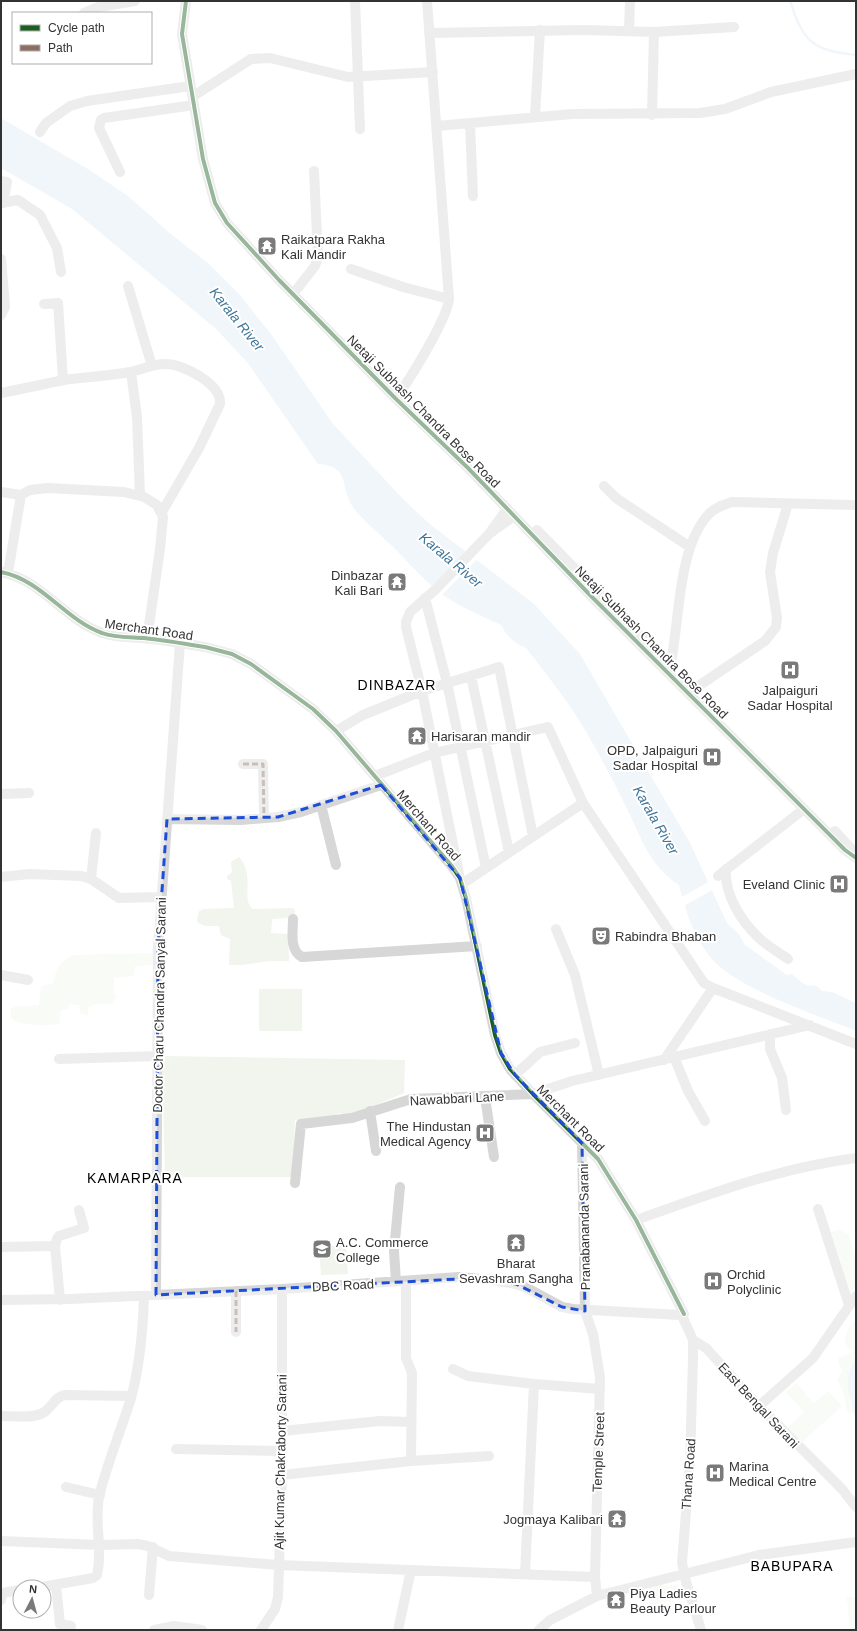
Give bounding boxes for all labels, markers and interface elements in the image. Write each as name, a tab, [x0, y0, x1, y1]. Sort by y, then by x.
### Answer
legend	[12, 12, 152, 64]
text: Cycle path	[48, 21, 105, 35]
text: Path	[48, 41, 73, 55]
place label: Raikatpara Rakha Kali Mandir	[281, 232, 386, 262]
temple icon: Raikatpara Rakha Kali Mandir	[256, 235, 278, 257]
water label: Karala River	[207, 284, 268, 355]
street label: Netaji Subhash Chandra Bose Road	[344, 332, 503, 491]
water label: Karala River	[416, 529, 487, 592]
street label: Netaji Subhash Chandra Bose Road	[572, 563, 731, 722]
place label: Dinbazar Kali Bari	[331, 568, 384, 598]
temple icon: Dinbazar Kali Bari	[386, 571, 408, 593]
street label: Merchant Road	[104, 616, 194, 643]
hospital icon: Jalpaiguri Sadar Hospital	[779, 659, 801, 681]
district label: DINBAZAR	[358, 677, 436, 693]
place label: Jalpaiguri Sadar Hospital	[747, 683, 833, 713]
temple icon: Harisaran mandir	[406, 725, 428, 747]
place label: Harisaran mandir	[431, 729, 531, 744]
place label: OPD, Jalpaiguri Sadar Hospital	[607, 743, 698, 773]
hospital icon: OPD, Jalpaiguri Sadar Hospital	[701, 746, 723, 768]
water label: Karala River	[630, 783, 683, 859]
street label: Merchant Road	[394, 787, 463, 864]
hospital icon: Eveland Clinic	[828, 873, 850, 895]
place label: Eveland Clinic	[743, 877, 825, 892]
street label: Doctor Charu Chandra Sanyal Sarani	[150, 897, 169, 1113]
theatre icon: Rabindra Bhaban	[590, 925, 612, 947]
place label: Rabindra Bhaban	[615, 929, 716, 944]
street label: Merchant Road	[534, 1082, 607, 1155]
street label: Nawabbari Lane	[409, 1089, 505, 1108]
place label: The Hindustan Medical Agency	[380, 1119, 471, 1149]
hospital icon: The Hindustan Medical Agency	[474, 1122, 496, 1144]
street label: Pranabananda Sarani	[576, 1164, 593, 1290]
district label: KAMARPARA	[87, 1170, 183, 1186]
temple icon: Bharat Sevashram Sangha	[505, 1232, 527, 1254]
place label: A.C. Commerce College	[336, 1235, 428, 1265]
school or university icon: A.C. Commerce College	[311, 1238, 333, 1260]
place label: Bharat Sevashram Sangha	[459, 1256, 574, 1286]
place label: Orchid Polyclinic	[727, 1267, 782, 1297]
hospital icon: Orchid Polyclinic	[702, 1270, 724, 1292]
street label: DBC Road	[312, 1276, 374, 1295]
street label: East Bengal Sarani	[715, 1360, 802, 1451]
street label: Ajit Kumar Chakraborty Sarani	[271, 1374, 290, 1550]
street label: Temple Street	[590, 1411, 607, 1492]
street label: Thana Road	[679, 1438, 698, 1510]
place label: Marina Medical Centre	[729, 1459, 816, 1489]
hospital icon: Marina Medical Centre	[704, 1462, 726, 1484]
temple icon: Jogmaya Kalibari	[606, 1508, 628, 1530]
place label: Jogmaya Kalibari	[503, 1512, 603, 1527]
district label: BABUPARA	[750, 1558, 834, 1574]
north arrow	[12, 1579, 52, 1619]
text: N	[28, 1583, 38, 1595]
place label: Piya Ladies Beauty Parlour	[630, 1586, 717, 1616]
temple icon: Piya Ladies Beauty Parlour	[605, 1589, 627, 1611]

